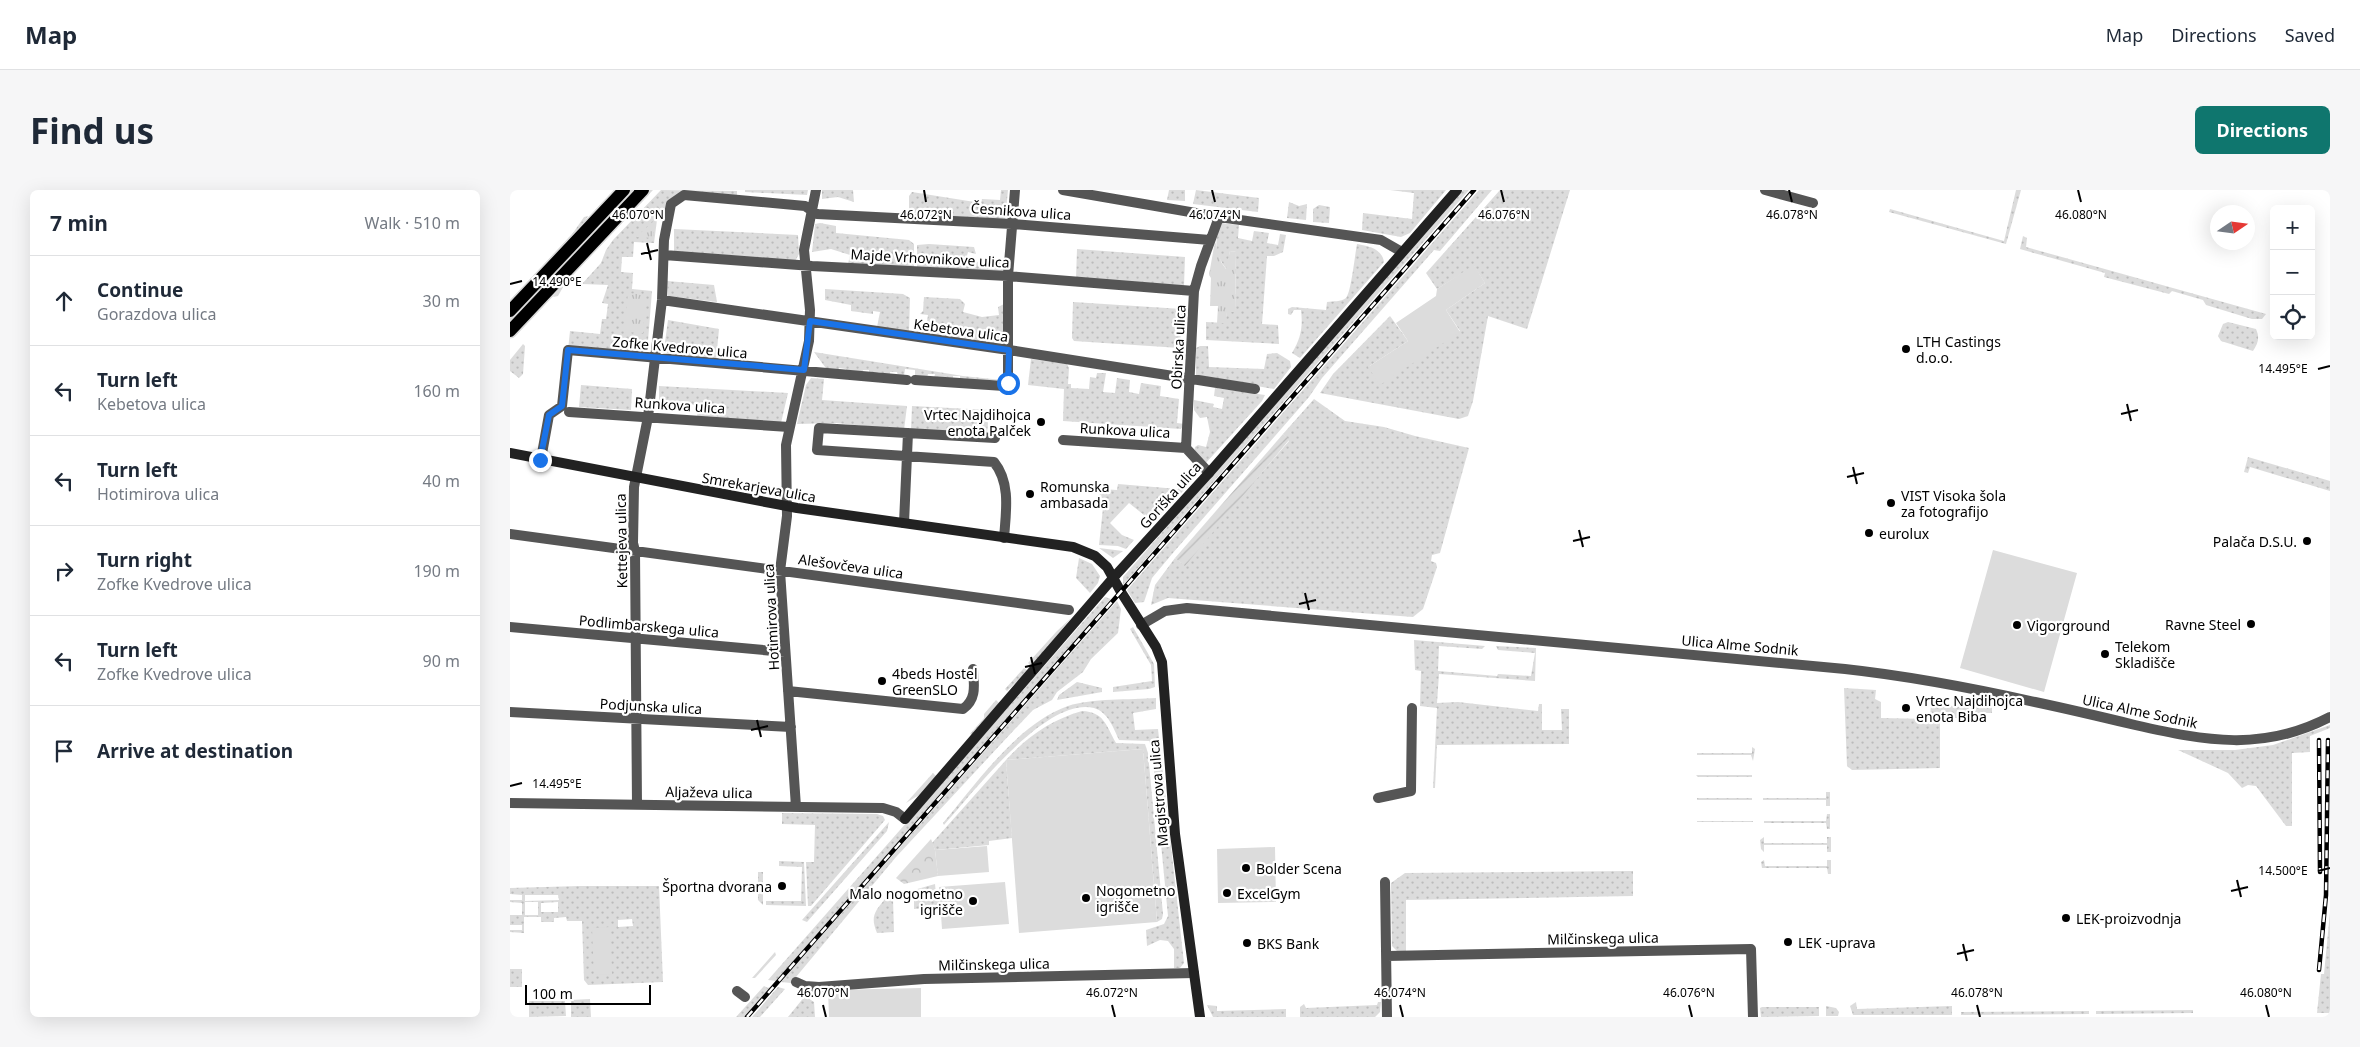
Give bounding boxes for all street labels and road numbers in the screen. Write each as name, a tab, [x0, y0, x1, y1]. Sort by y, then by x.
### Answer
street label: Česnikova ulica	[970, 198, 1072, 224]
street label: Majde Vrhovnikove ulica	[850, 244, 1010, 272]
street label: Obirska ulica	[1166, 304, 1190, 390]
street label: Kebetova ulica	[912, 314, 1010, 346]
street label: Zofke Kvedrove ulica	[612, 332, 748, 362]
street label: Runkova ulica	[634, 392, 726, 418]
street label: Runkova ulica	[1079, 418, 1171, 442]
street label: Goriška ulica	[1135, 457, 1205, 533]
street label: Smrekarjeva ulica	[700, 468, 818, 506]
street label: Kettejeva ulica	[611, 493, 631, 589]
street label: Alešovčeva ulica	[797, 549, 905, 583]
street label: Hotimirova ulica	[759, 563, 783, 671]
street label: Podlimbarskega ulica	[578, 610, 720, 642]
street label: Ulica Alme Sodnik	[1681, 630, 1800, 660]
street label: Ulica Alme Sodnik	[2081, 690, 2200, 733]
street label: Podjunska ulica	[599, 694, 703, 718]
street label: Magistrova ulica	[1144, 739, 1172, 847]
street label: Aljaževa ulica	[665, 782, 753, 802]
street label: Milčinskega ulica	[1547, 928, 1659, 948]
street label: Milčinskega ulica	[938, 954, 1050, 974]

